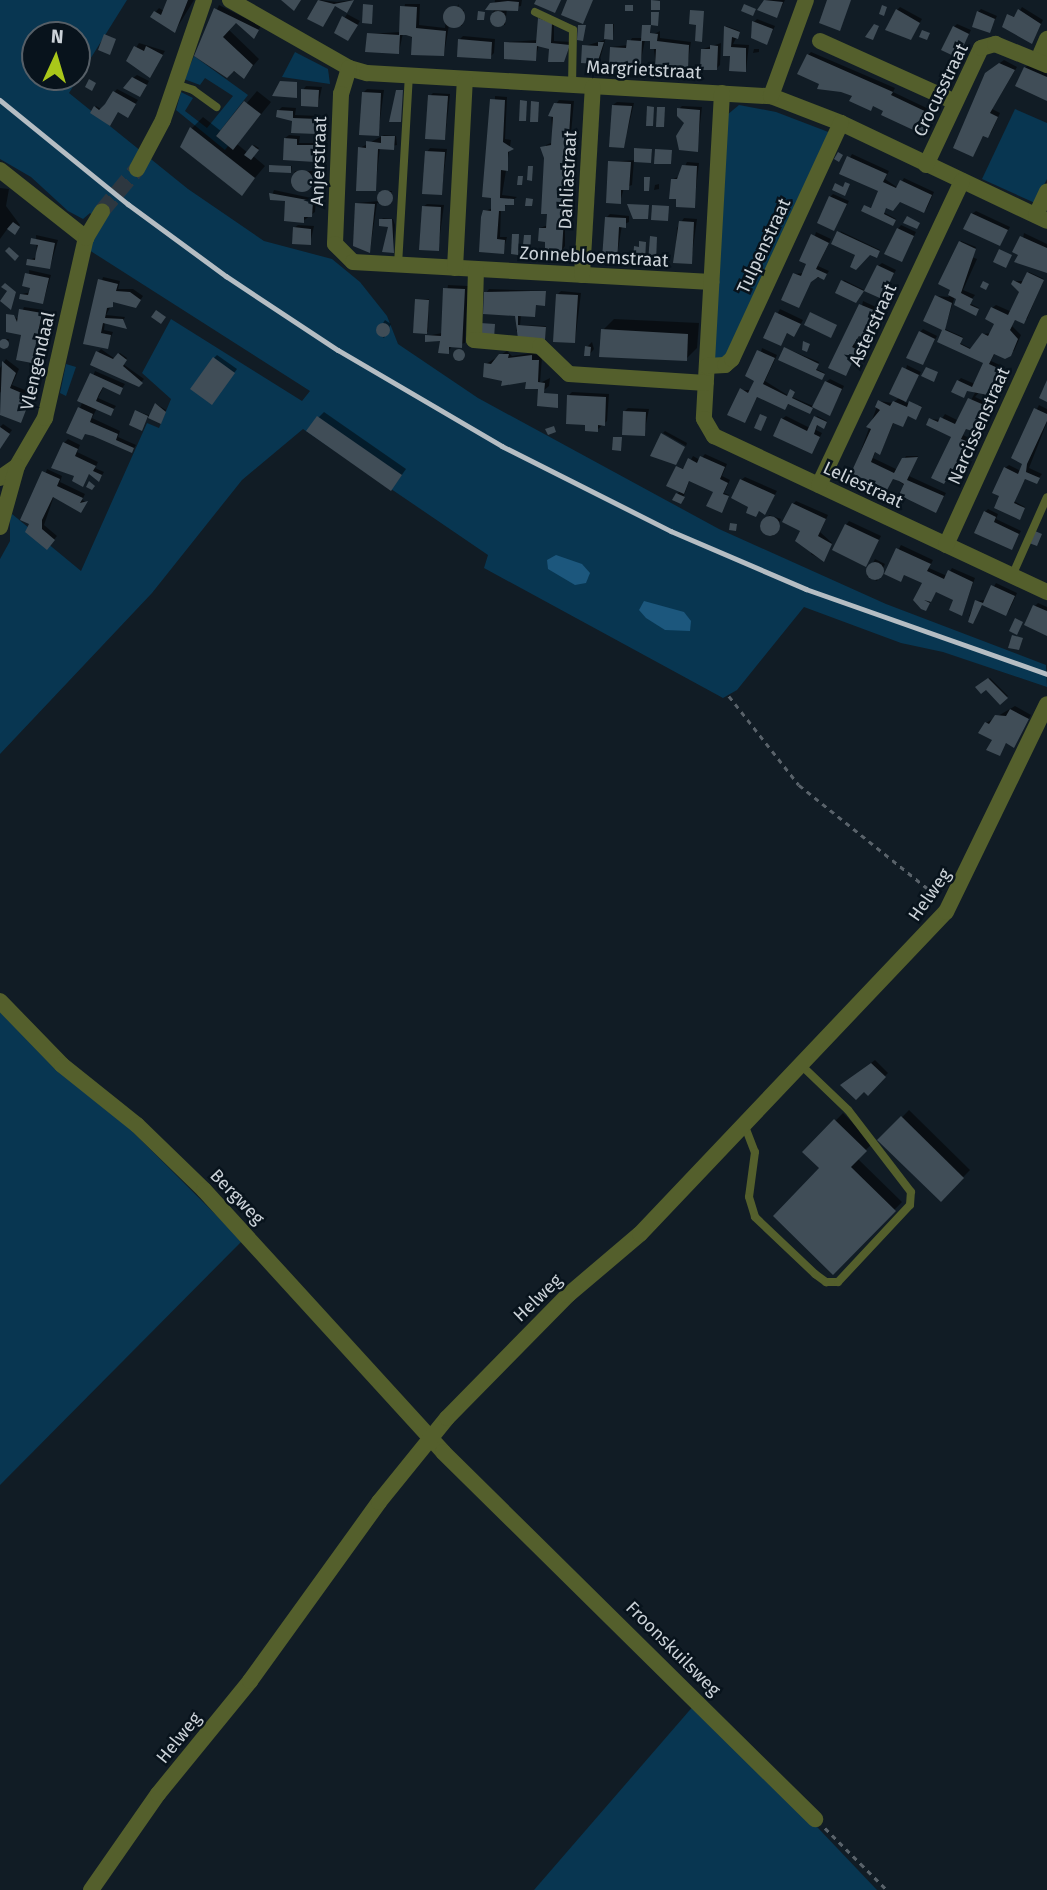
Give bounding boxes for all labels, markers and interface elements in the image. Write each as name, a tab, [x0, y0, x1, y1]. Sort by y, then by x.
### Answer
north arrow	[21, 21, 91, 91]
text: N	[50, 25, 64, 48]
street label: Crocusstraat	[909, 40, 973, 140]
street label: Margrietstraat	[586, 56, 702, 84]
street label: Anjerstraat	[307, 116, 331, 206]
street label: Dahliastraat	[555, 130, 581, 230]
street label: Tulpenstraat	[733, 195, 795, 297]
street label: Zonnebloemstraat	[519, 242, 669, 272]
street label: Asterstraat	[844, 280, 902, 370]
street label: Vlengendaal	[16, 310, 60, 412]
street label: Narcissenstraat	[943, 364, 1015, 488]
street label: Leliestraat	[820, 457, 906, 513]
street label: Helweg	[904, 864, 956, 926]
street label: Bergweg	[205, 1165, 269, 1229]
street label: Helweg	[509, 1270, 567, 1326]
street label: Froonskuilsweg	[621, 1597, 725, 1701]
street label: Helweg	[152, 1708, 206, 1768]

